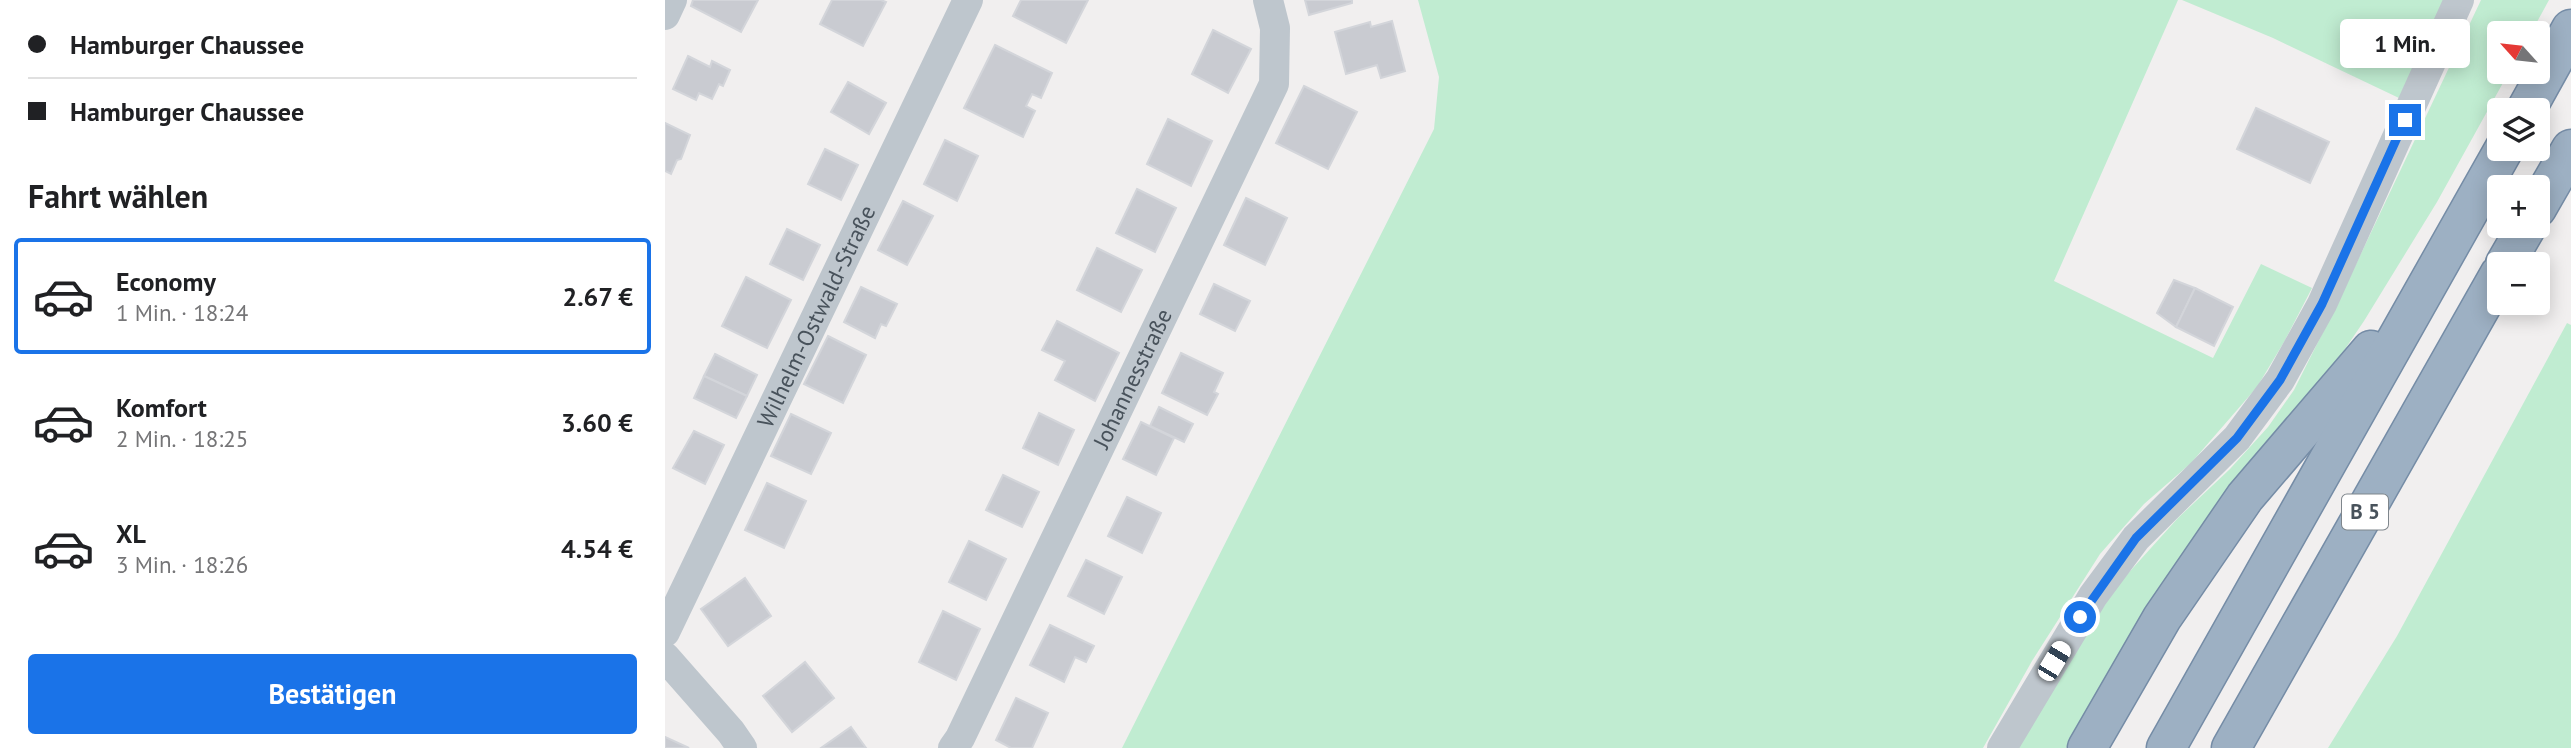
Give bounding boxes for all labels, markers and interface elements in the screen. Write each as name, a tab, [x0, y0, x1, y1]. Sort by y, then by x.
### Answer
callout: 1 Min.	[2340, 18, 2470, 68]
north arrow	[2487, 21, 2550, 84]
map controls	[2487, 21, 2550, 315]
text: Hamburger Chaussee	[70, 28, 304, 61]
text: 1 Min.	[2374, 29, 2436, 58]
text: Hamburger Chaussee	[70, 95, 304, 128]
button: layers	[2487, 98, 2550, 161]
route end	[2389, 104, 2421, 136]
text: Fahrt wählen	[28, 175, 208, 217]
button: +	[2487, 175, 2550, 238]
street label: Wilhelm-Ostwald-Straße	[750, 200, 882, 432]
button: −	[2487, 252, 2550, 315]
icon: car	[32, 265, 95, 328]
text: Economy	[116, 265, 216, 298]
text: 2.67 €	[562, 280, 633, 313]
text: 1 Min. · 18:24	[116, 298, 248, 327]
street label: Johannesstraße	[1086, 304, 1178, 454]
icon: car	[32, 391, 95, 454]
text: Komfort	[116, 391, 207, 424]
text: 3.60 €	[561, 406, 633, 439]
text: 2 Min. · 18:25	[116, 424, 248, 453]
road number: B 5	[2342, 494, 2388, 530]
icon: car	[32, 517, 95, 580]
text: XL	[116, 517, 146, 550]
text: 4.54 €	[561, 532, 633, 565]
text: 3 Min. · 18:26	[116, 550, 248, 579]
route start	[2064, 601, 2096, 633]
car	[2035, 638, 2074, 684]
button: Bestätigen	[28, 654, 637, 734]

